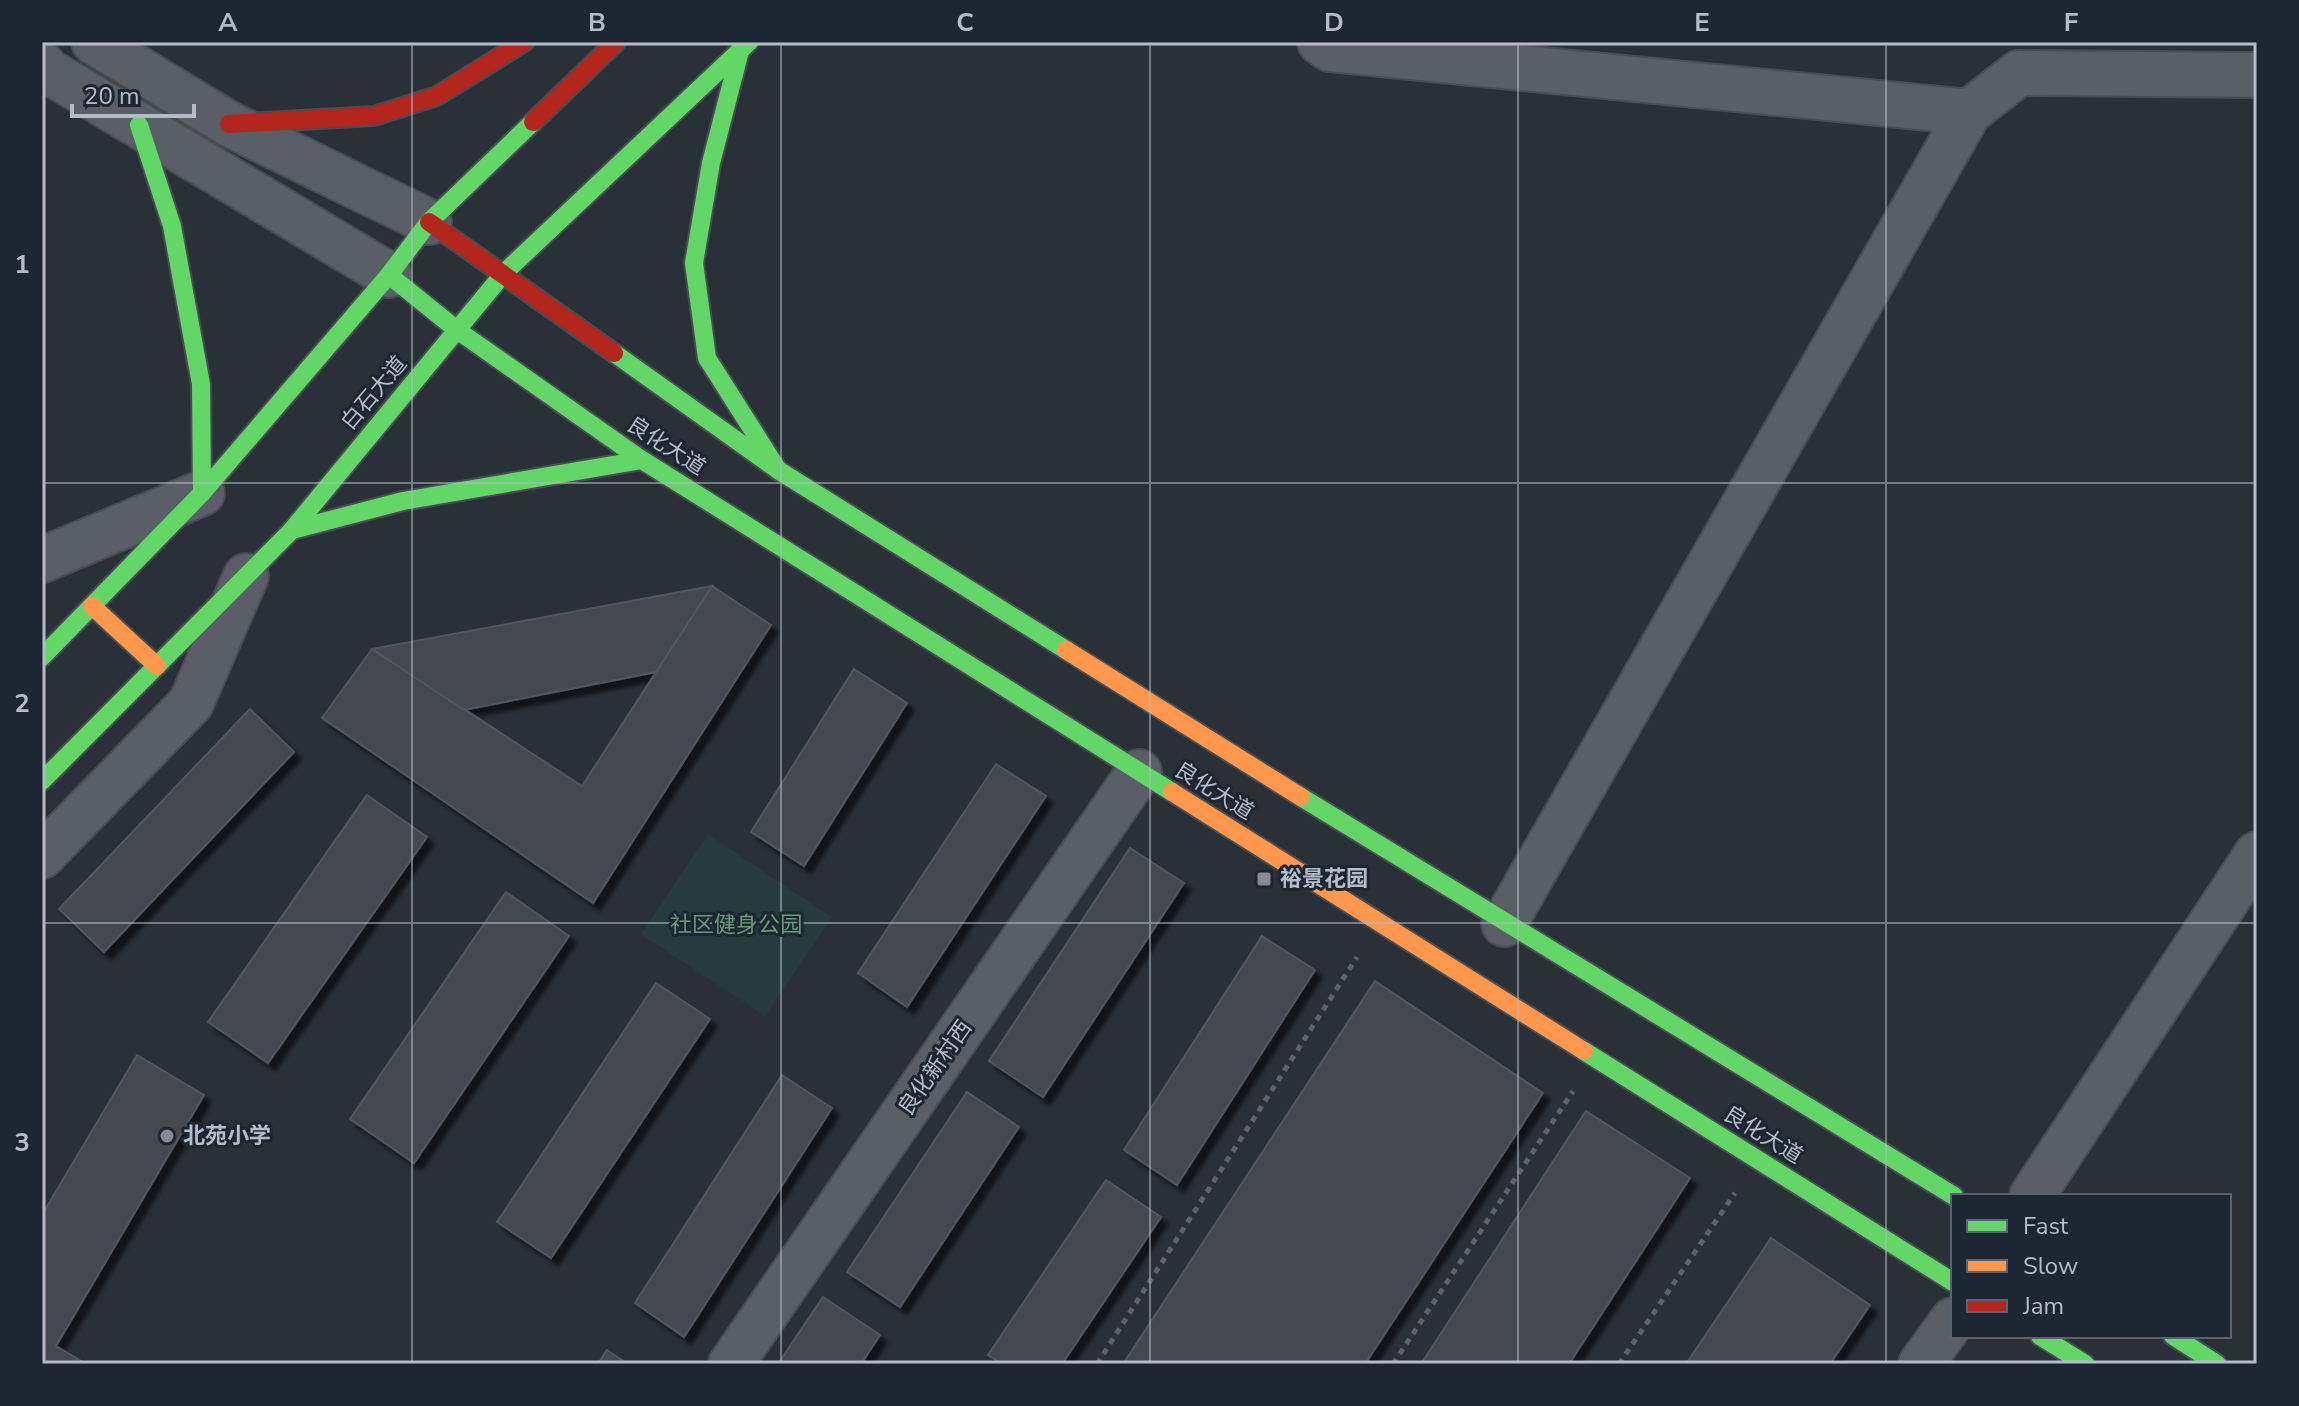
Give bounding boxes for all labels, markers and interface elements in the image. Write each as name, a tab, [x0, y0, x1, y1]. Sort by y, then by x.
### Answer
text: A	[218, 5, 238, 40]
text: B	[588, 5, 606, 40]
text: C	[956, 5, 974, 40]
text: D	[1324, 5, 1344, 40]
text: E	[1694, 5, 1710, 40]
text: F	[2064, 5, 2078, 40]
scale bar	[72, 68, 194, 118]
text: 20 m	[84, 80, 140, 112]
text: 1	[14, 247, 30, 282]
street label: 白石大道	[334, 350, 414, 436]
street label: 良化大道	[621, 409, 711, 483]
text: 2	[14, 686, 30, 721]
street label: 良化大道	[1169, 755, 1259, 827]
place label: 裕景花园	[1280, 864, 1368, 894]
marker: 裕景花园	[1255, 870, 1273, 888]
park label: 社区健身公园	[670, 910, 802, 940]
street label: 良化新村西	[891, 1014, 979, 1122]
street label: 良化大道	[1718, 1099, 1808, 1171]
place label: 北苑小学	[183, 1121, 271, 1151]
text: 3	[14, 1125, 30, 1160]
marker: 北苑小学	[158, 1127, 176, 1145]
legend	[1951, 1194, 2231, 1338]
text: Fast	[2023, 1210, 2069, 1242]
text: Slow	[2023, 1250, 2078, 1282]
text: Jam	[2022, 1290, 2064, 1322]

